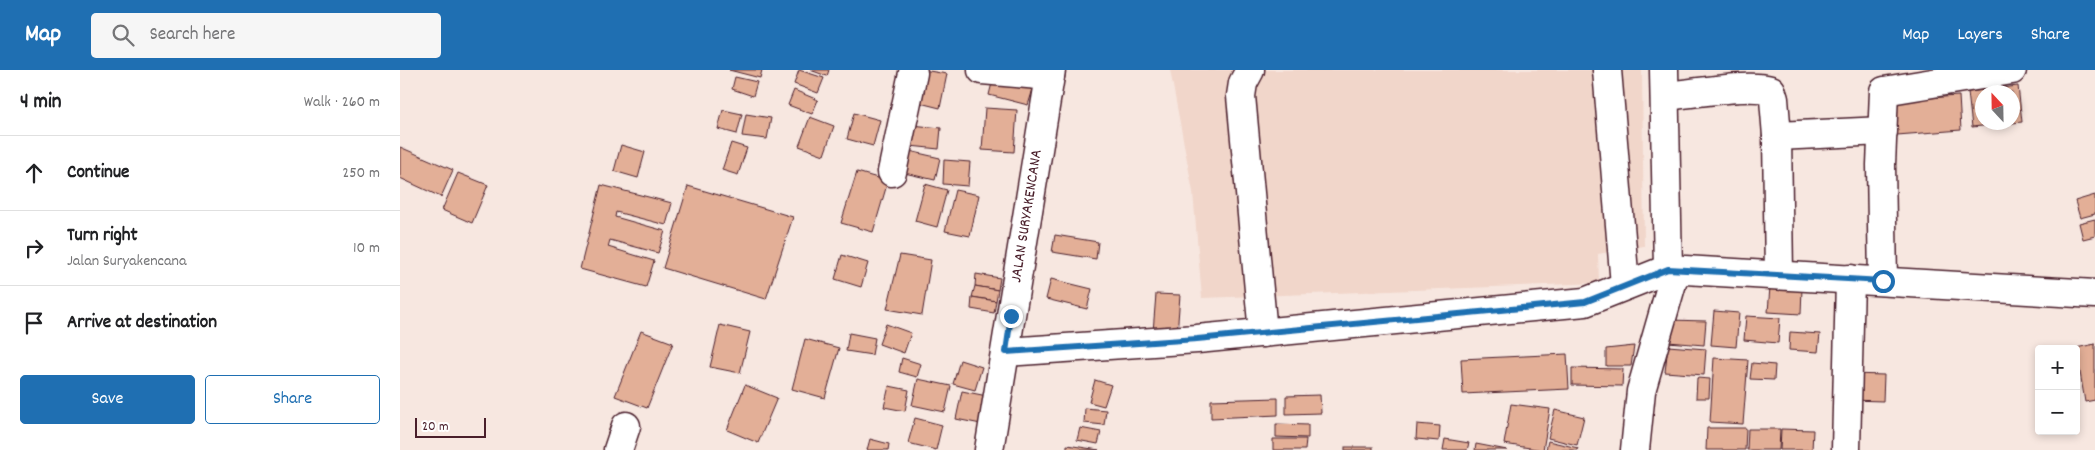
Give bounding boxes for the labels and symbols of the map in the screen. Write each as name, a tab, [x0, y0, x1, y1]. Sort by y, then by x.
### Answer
north arrow	[1975, 85, 2020, 130]
street label: JALAN SURYAKENCANA	[1005, 148, 1049, 284]
route start	[1872, 270, 1895, 293]
route end	[1000, 305, 1023, 328]
scale bar	[415, 415, 486, 438]

